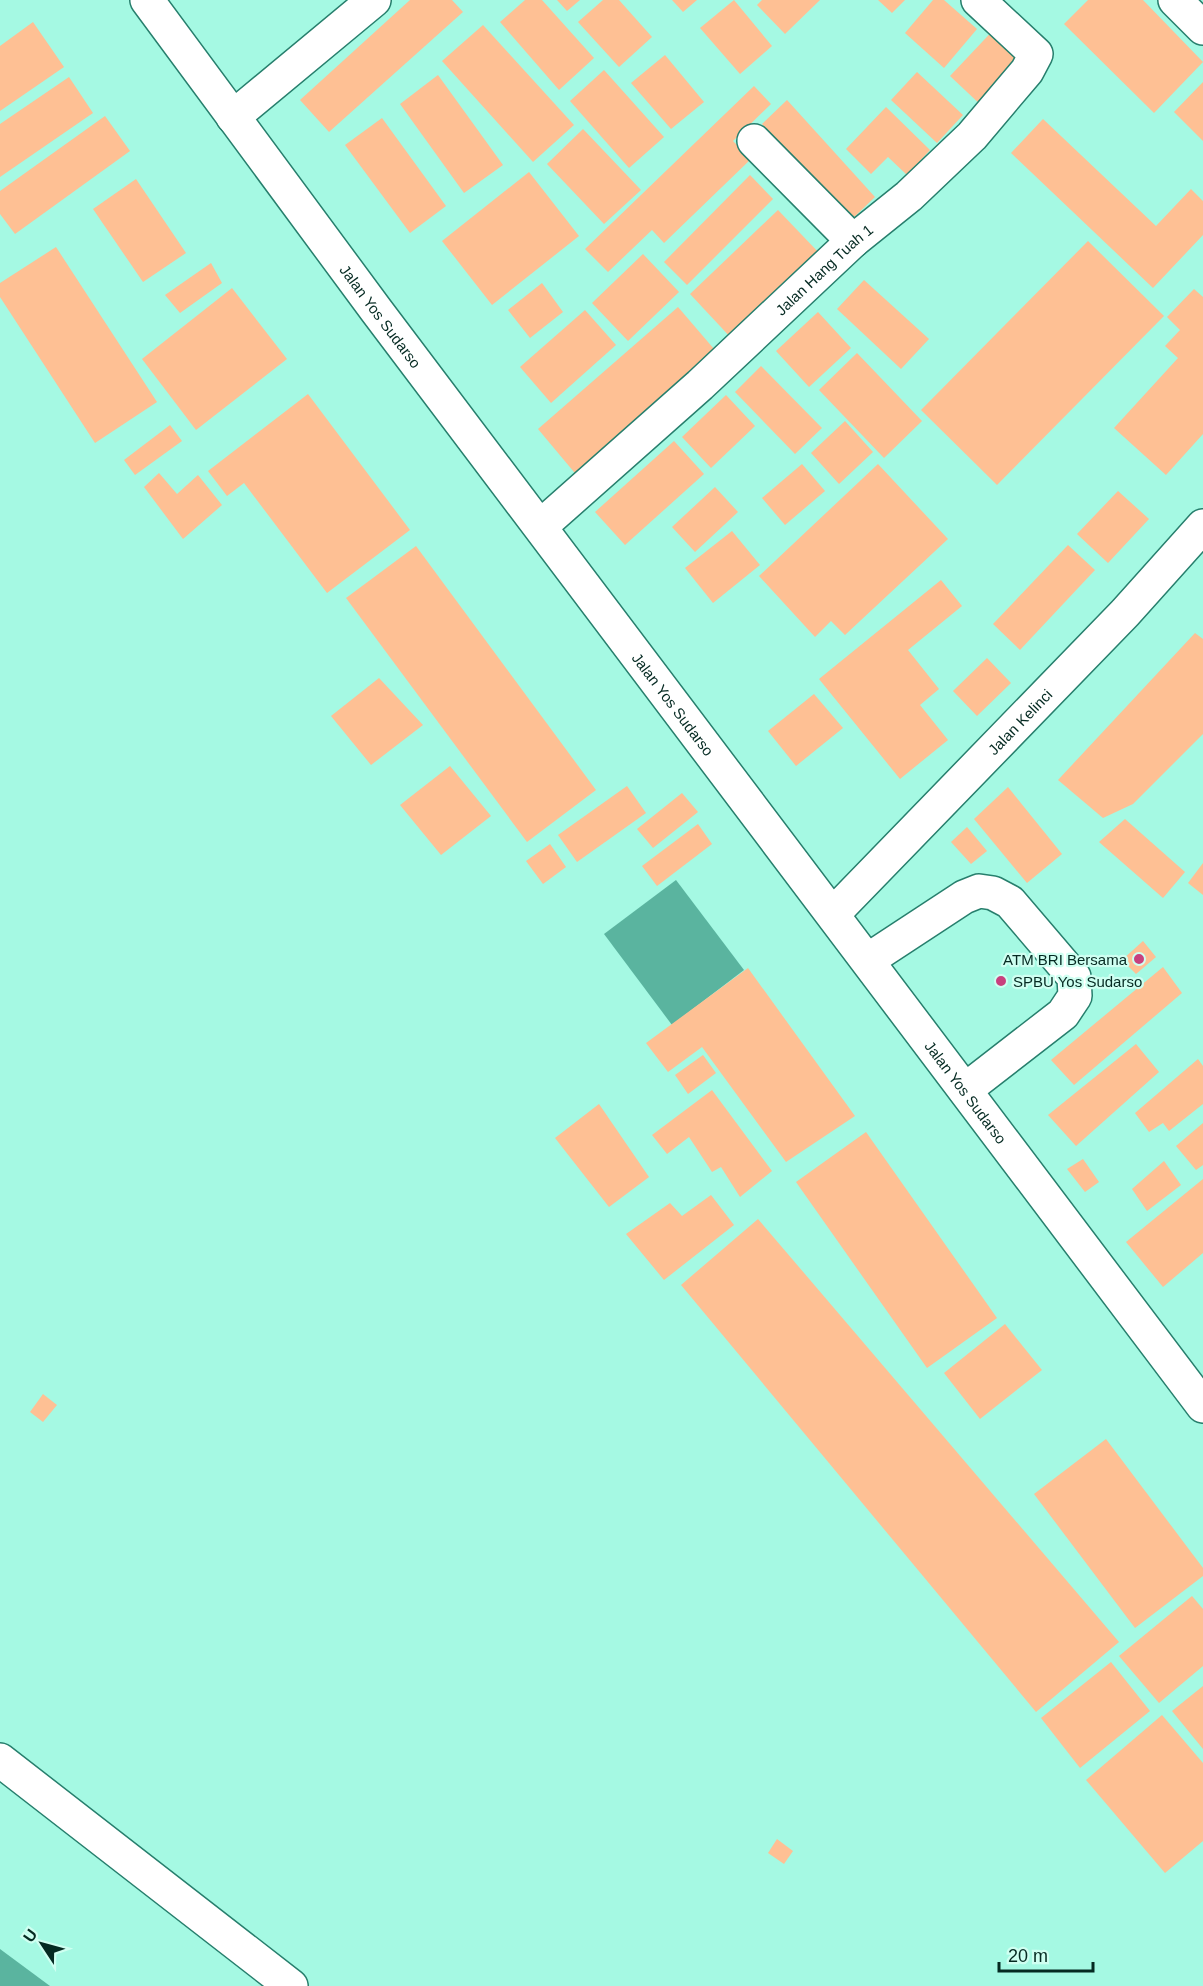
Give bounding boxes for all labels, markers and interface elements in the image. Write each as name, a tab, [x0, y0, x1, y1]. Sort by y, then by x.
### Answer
street label: Jalan Hang Tuah 1	[772, 220, 876, 318]
street label: Jalan Yos Sudarso	[337, 261, 425, 371]
street label: Jalan Yos Sudarso	[629, 649, 718, 759]
street label: Jalan Kelinci	[984, 685, 1055, 758]
place label: ATM BRI Bersama	[1003, 951, 1128, 968]
marker: ATM BRI Bersama	[1132, 952, 1146, 966]
place label: SPBU Yos Sudarso	[1013, 973, 1142, 990]
marker: SPBU Yos Sudarso	[994, 974, 1008, 988]
street label: Jalan Yos Sudarso	[922, 1037, 1010, 1147]
north arrow	[12, 1914, 72, 1974]
text: U	[20, 1926, 41, 1945]
scale bar	[999, 1935, 1094, 1973]
text: 20 m	[1008, 1946, 1048, 1966]

